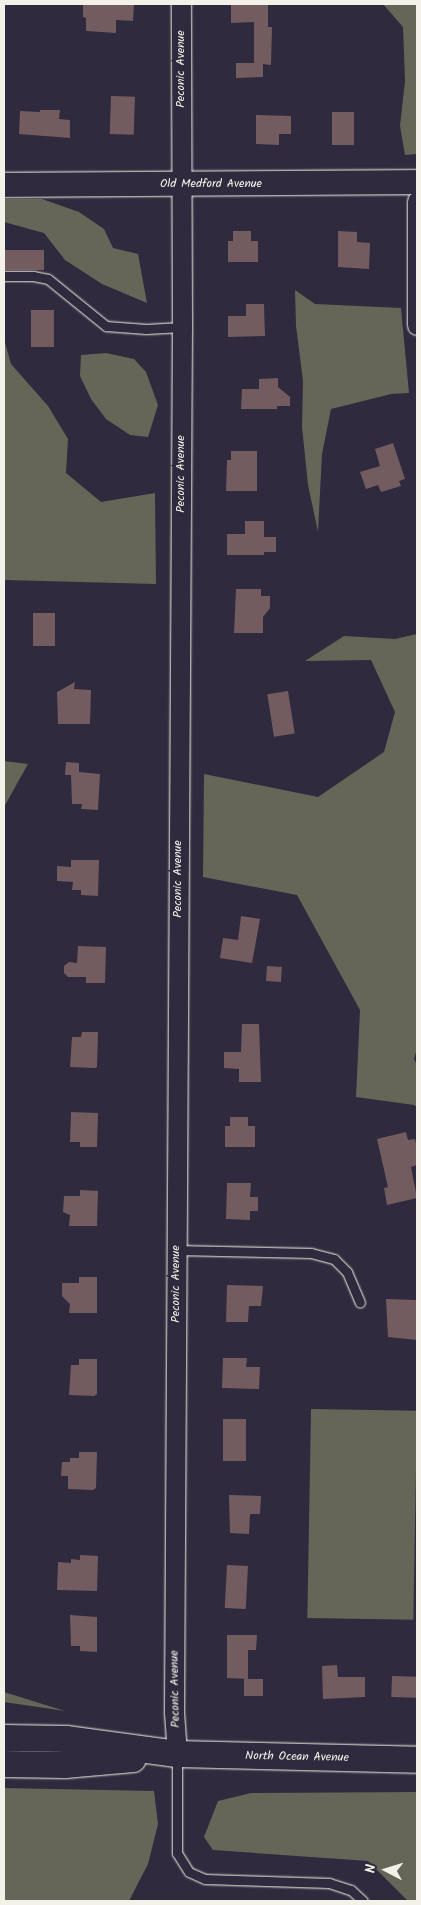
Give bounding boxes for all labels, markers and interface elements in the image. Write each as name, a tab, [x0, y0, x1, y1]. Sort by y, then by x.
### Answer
street label: Peconic Avenue	[174, 30, 188, 108]
street label: Old Medford Avenue	[160, 177, 262, 191]
street label: Peconic Avenue	[174, 435, 188, 513]
street label: Peconic Avenue	[171, 840, 185, 918]
street label: Peconic Avenue	[169, 1245, 183, 1323]
street label: Peconic Avenue	[167, 1650, 183, 1728]
street label: North Ocean Avenue	[245, 1749, 349, 1765]
north arrow	[361, 1845, 411, 1895]
text: N	[360, 1863, 382, 1874]

